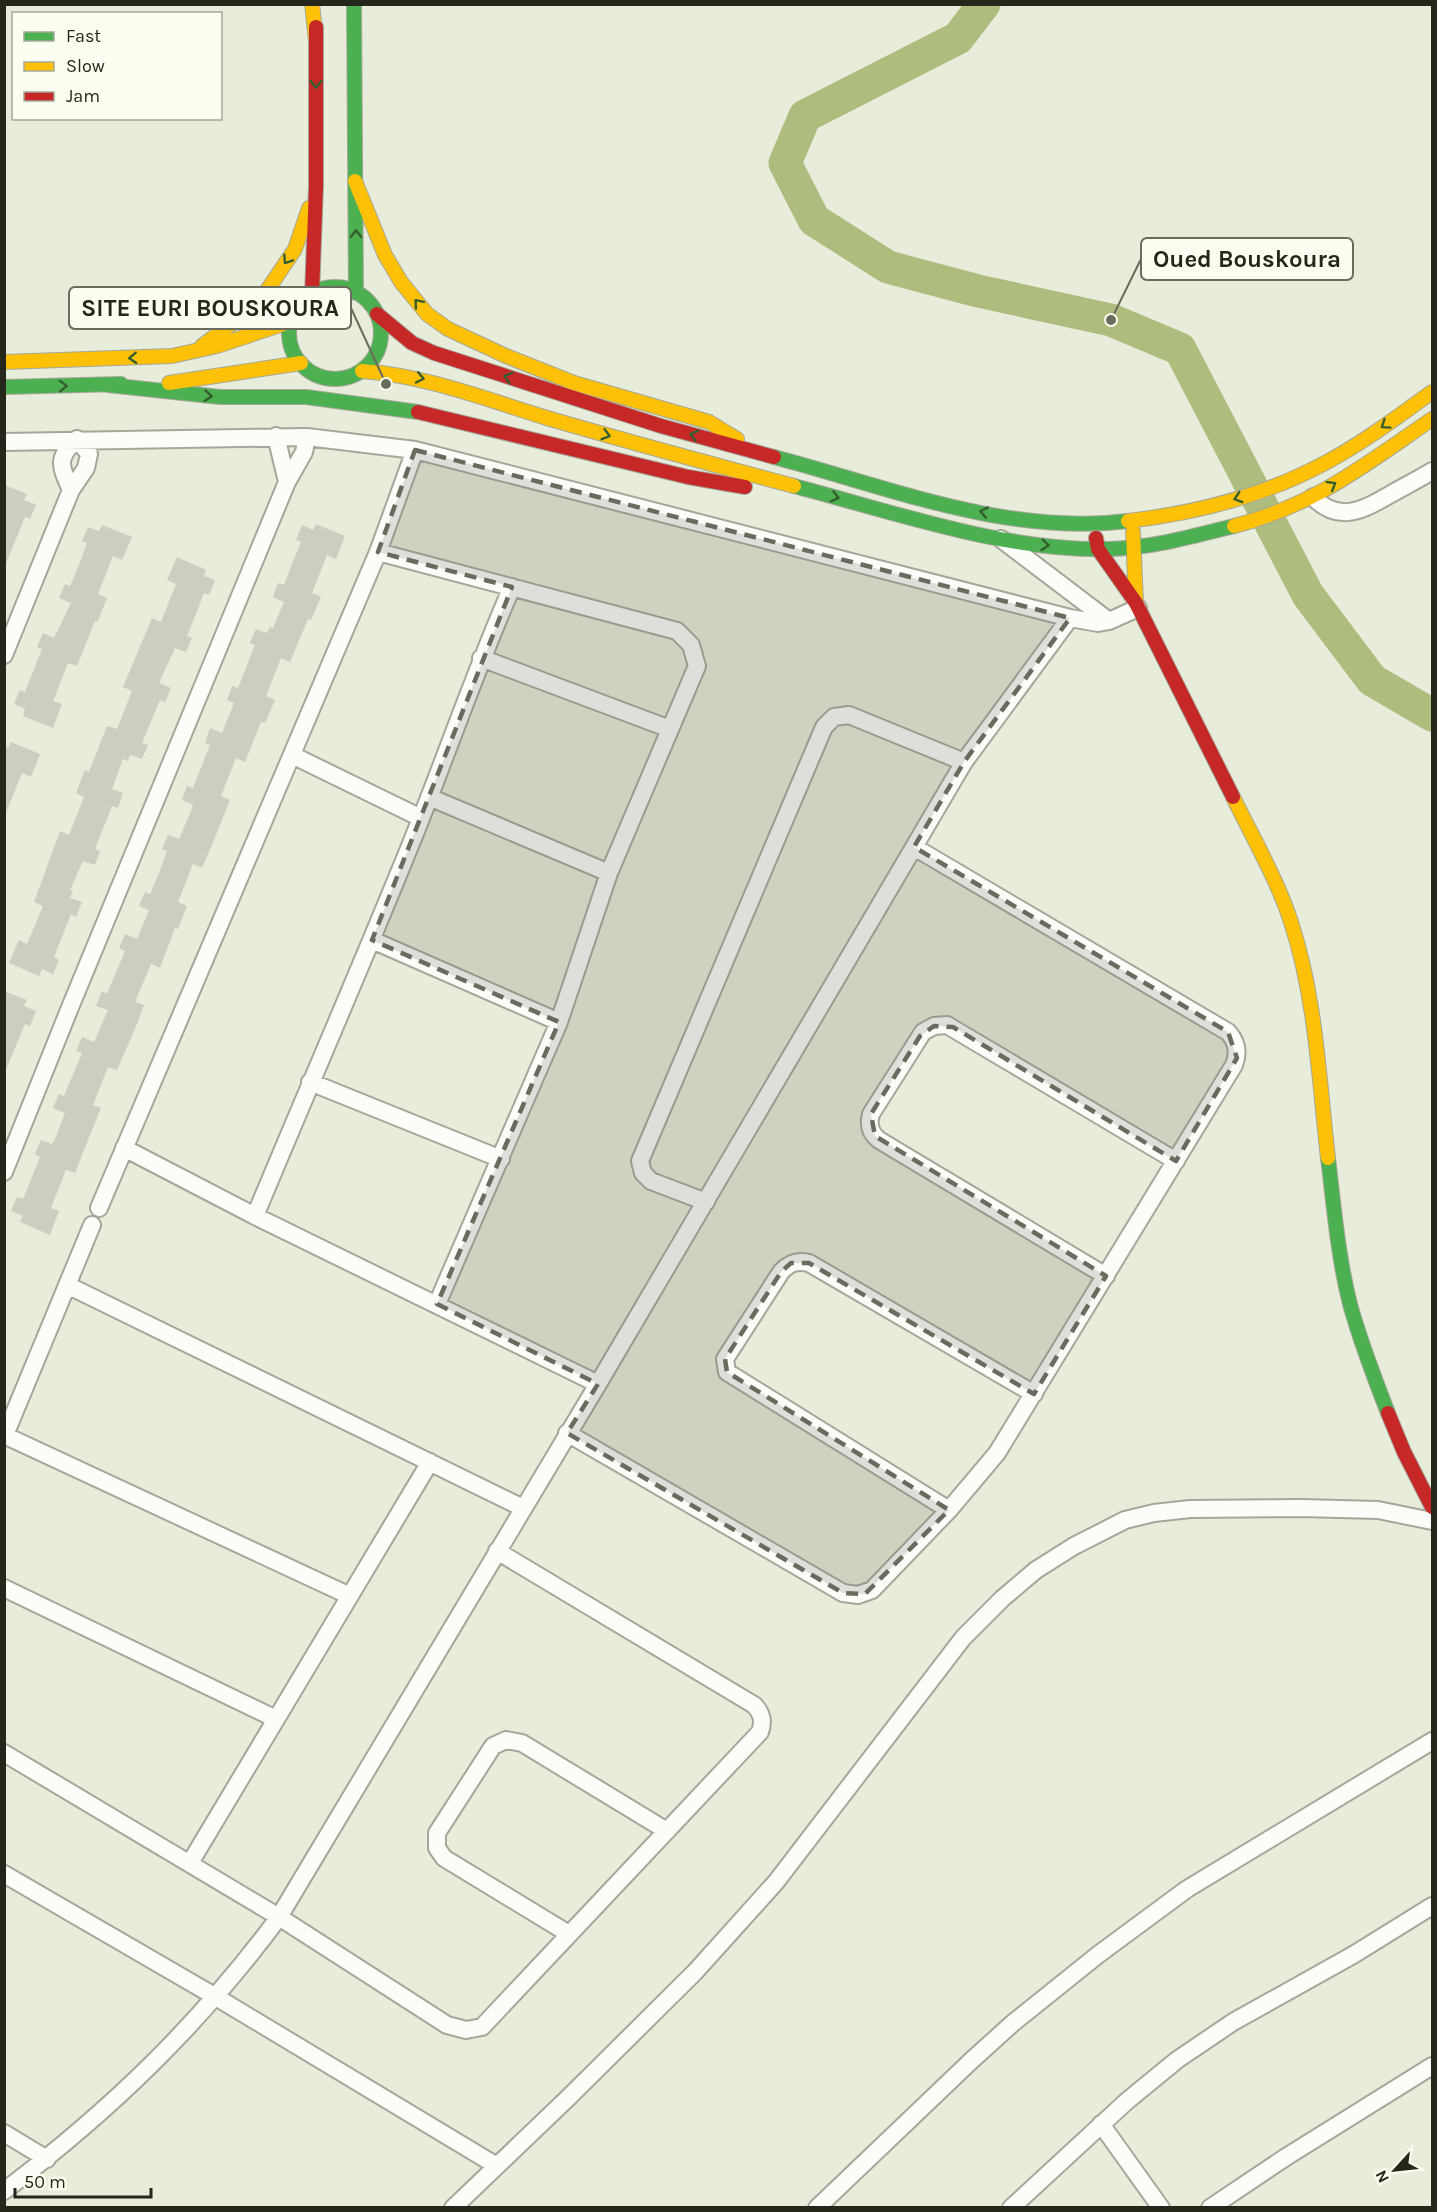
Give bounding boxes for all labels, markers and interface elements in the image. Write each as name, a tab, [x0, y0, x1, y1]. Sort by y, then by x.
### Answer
legend	[12, 12, 222, 120]
text: Fast	[66, 25, 101, 47]
text: Slow	[66, 55, 105, 77]
one-way arrow	[310, 79, 322, 88]
text: Jam	[66, 85, 100, 107]
one-way arrow	[350, 230, 362, 239]
callout: Oued Bouskoura	[1141, 238, 1353, 280]
text: Oued Bouskoura	[1153, 245, 1341, 273]
one-way arrow	[283, 254, 295, 264]
callout: SITE EURI BOUSKOURA	[69, 287, 351, 329]
text: SITE EURI BOUSKOURA	[81, 294, 339, 322]
one-way arrow	[414, 299, 425, 310]
one-way arrow	[129, 352, 138, 365]
one-way arrow	[414, 371, 424, 384]
one-way arrow	[503, 372, 514, 384]
one-way arrow	[58, 379, 67, 392]
one-way arrow	[204, 389, 213, 401]
one-way arrow	[1380, 418, 1391, 429]
one-way arrow	[600, 428, 611, 440]
one-way arrow	[689, 430, 700, 442]
one-way arrow	[1326, 481, 1337, 492]
one-way arrow	[829, 490, 840, 502]
one-way arrow	[1233, 491, 1244, 504]
one-way arrow	[979, 506, 989, 519]
one-way arrow	[1041, 538, 1050, 551]
north arrow	[1365, 2140, 1425, 2200]
scale bar	[15, 2161, 152, 2199]
text: N	[1371, 2167, 1393, 2186]
text: 50 m	[24, 2171, 66, 2193]

